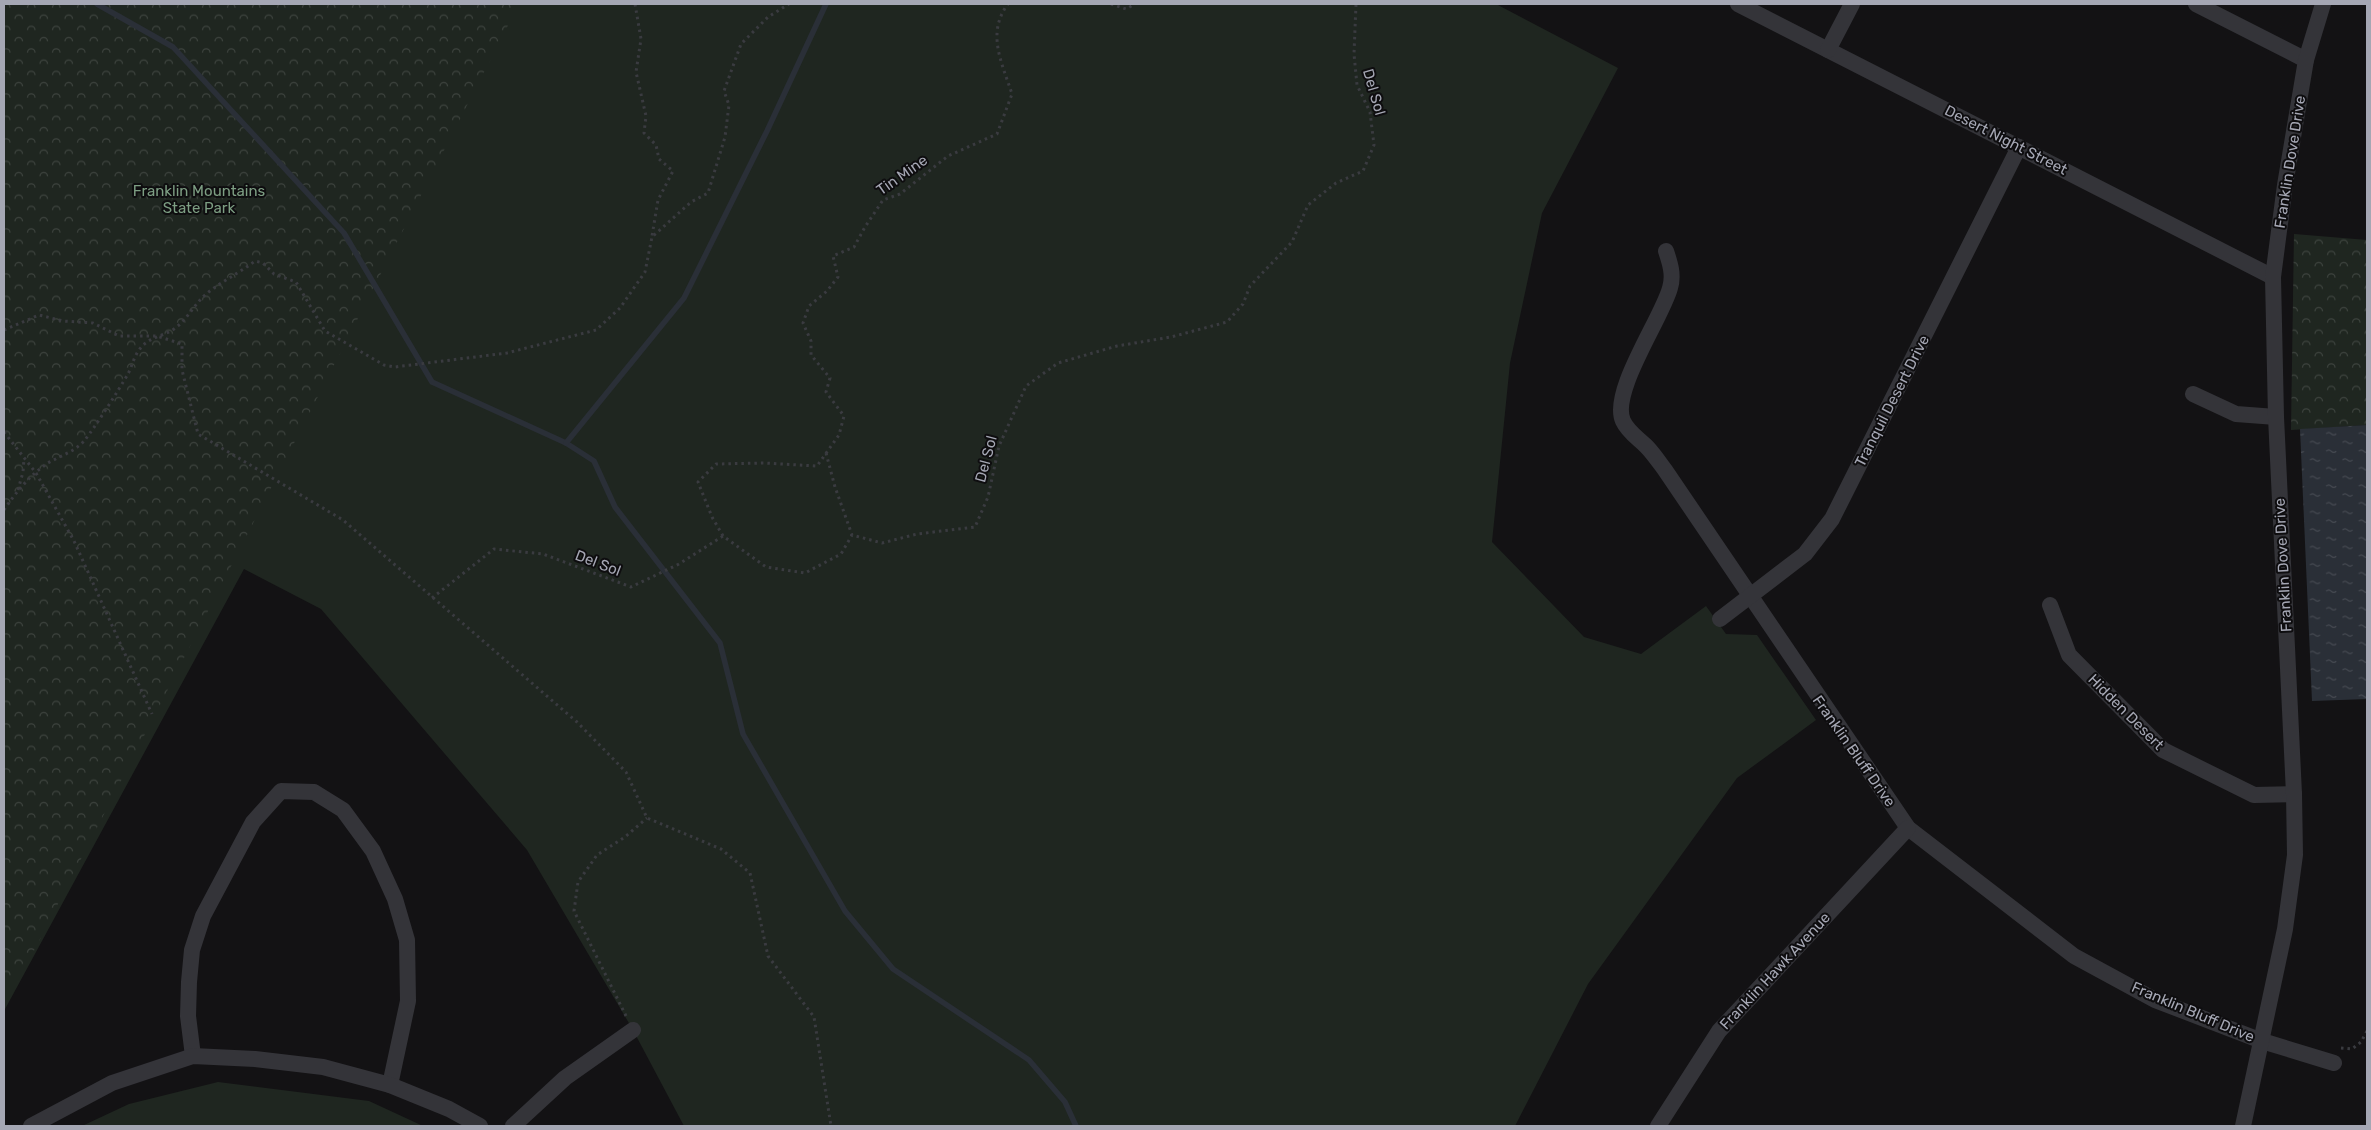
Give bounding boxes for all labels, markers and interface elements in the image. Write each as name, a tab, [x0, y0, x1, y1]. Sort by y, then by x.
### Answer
street label: Del Sol	[1359, 67, 1389, 117]
street label: Franklin Dove Drive	[2271, 94, 2309, 230]
street label: Desert Night Street	[1942, 101, 2070, 179]
street label: Tin Mine	[873, 151, 931, 199]
park label: Franklin Mountains State Park	[133, 182, 266, 217]
street label: Tranquil Desert Drive	[1851, 332, 1933, 470]
street label: Del Sol	[971, 434, 1001, 484]
street label: Franklin Dove Drive	[2271, 498, 2295, 632]
street label: Del Sol	[573, 546, 623, 580]
street label: Hidden Desert	[2084, 670, 2168, 754]
street label: Franklin Bluff Drive	[1809, 692, 1899, 810]
street label: Franklin Hawk Avenue	[1716, 909, 1834, 1033]
street label: Franklin Bluff Drive	[2129, 978, 2257, 1046]

